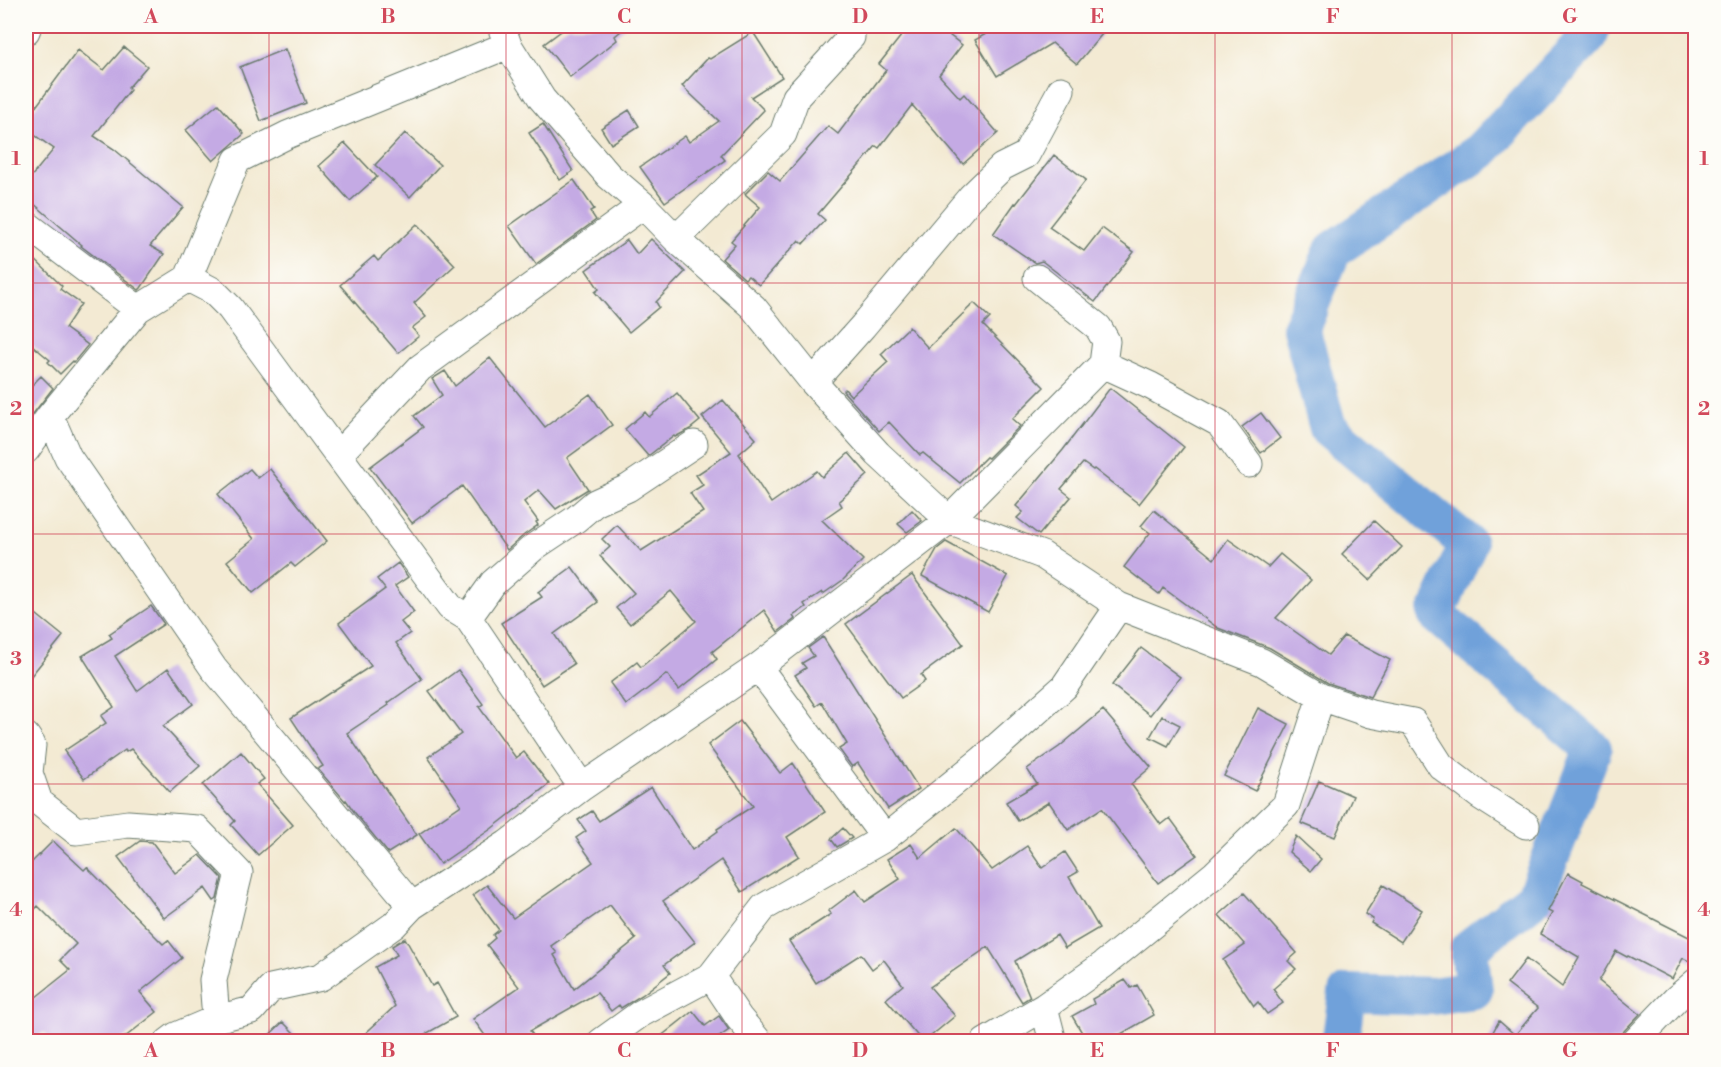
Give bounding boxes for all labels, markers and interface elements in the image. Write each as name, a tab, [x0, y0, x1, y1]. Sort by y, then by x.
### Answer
text: A	[143, 5, 159, 30]
text: B	[380, 5, 396, 30]
text: C	[617, 5, 631, 30]
text: D	[852, 5, 868, 30]
text: E	[1090, 5, 1104, 30]
text: F	[1326, 5, 1340, 30]
text: G	[1562, 5, 1578, 30]
text: 1	[11, 147, 21, 172]
text: 1	[1699, 147, 1709, 172]
text: 2	[10, 397, 22, 422]
text: 2	[1698, 397, 1710, 422]
text: 3	[10, 647, 22, 672]
text: 3	[1698, 647, 1710, 672]
text: 4	[9, 898, 23, 923]
text: 4	[1697, 898, 1711, 923]
text: A	[143, 1039, 159, 1064]
text: B	[380, 1039, 396, 1064]
text: C	[617, 1039, 631, 1064]
text: D	[852, 1039, 868, 1064]
text: E	[1090, 1039, 1104, 1064]
text: F	[1326, 1039, 1340, 1064]
text: G	[1562, 1039, 1578, 1064]

